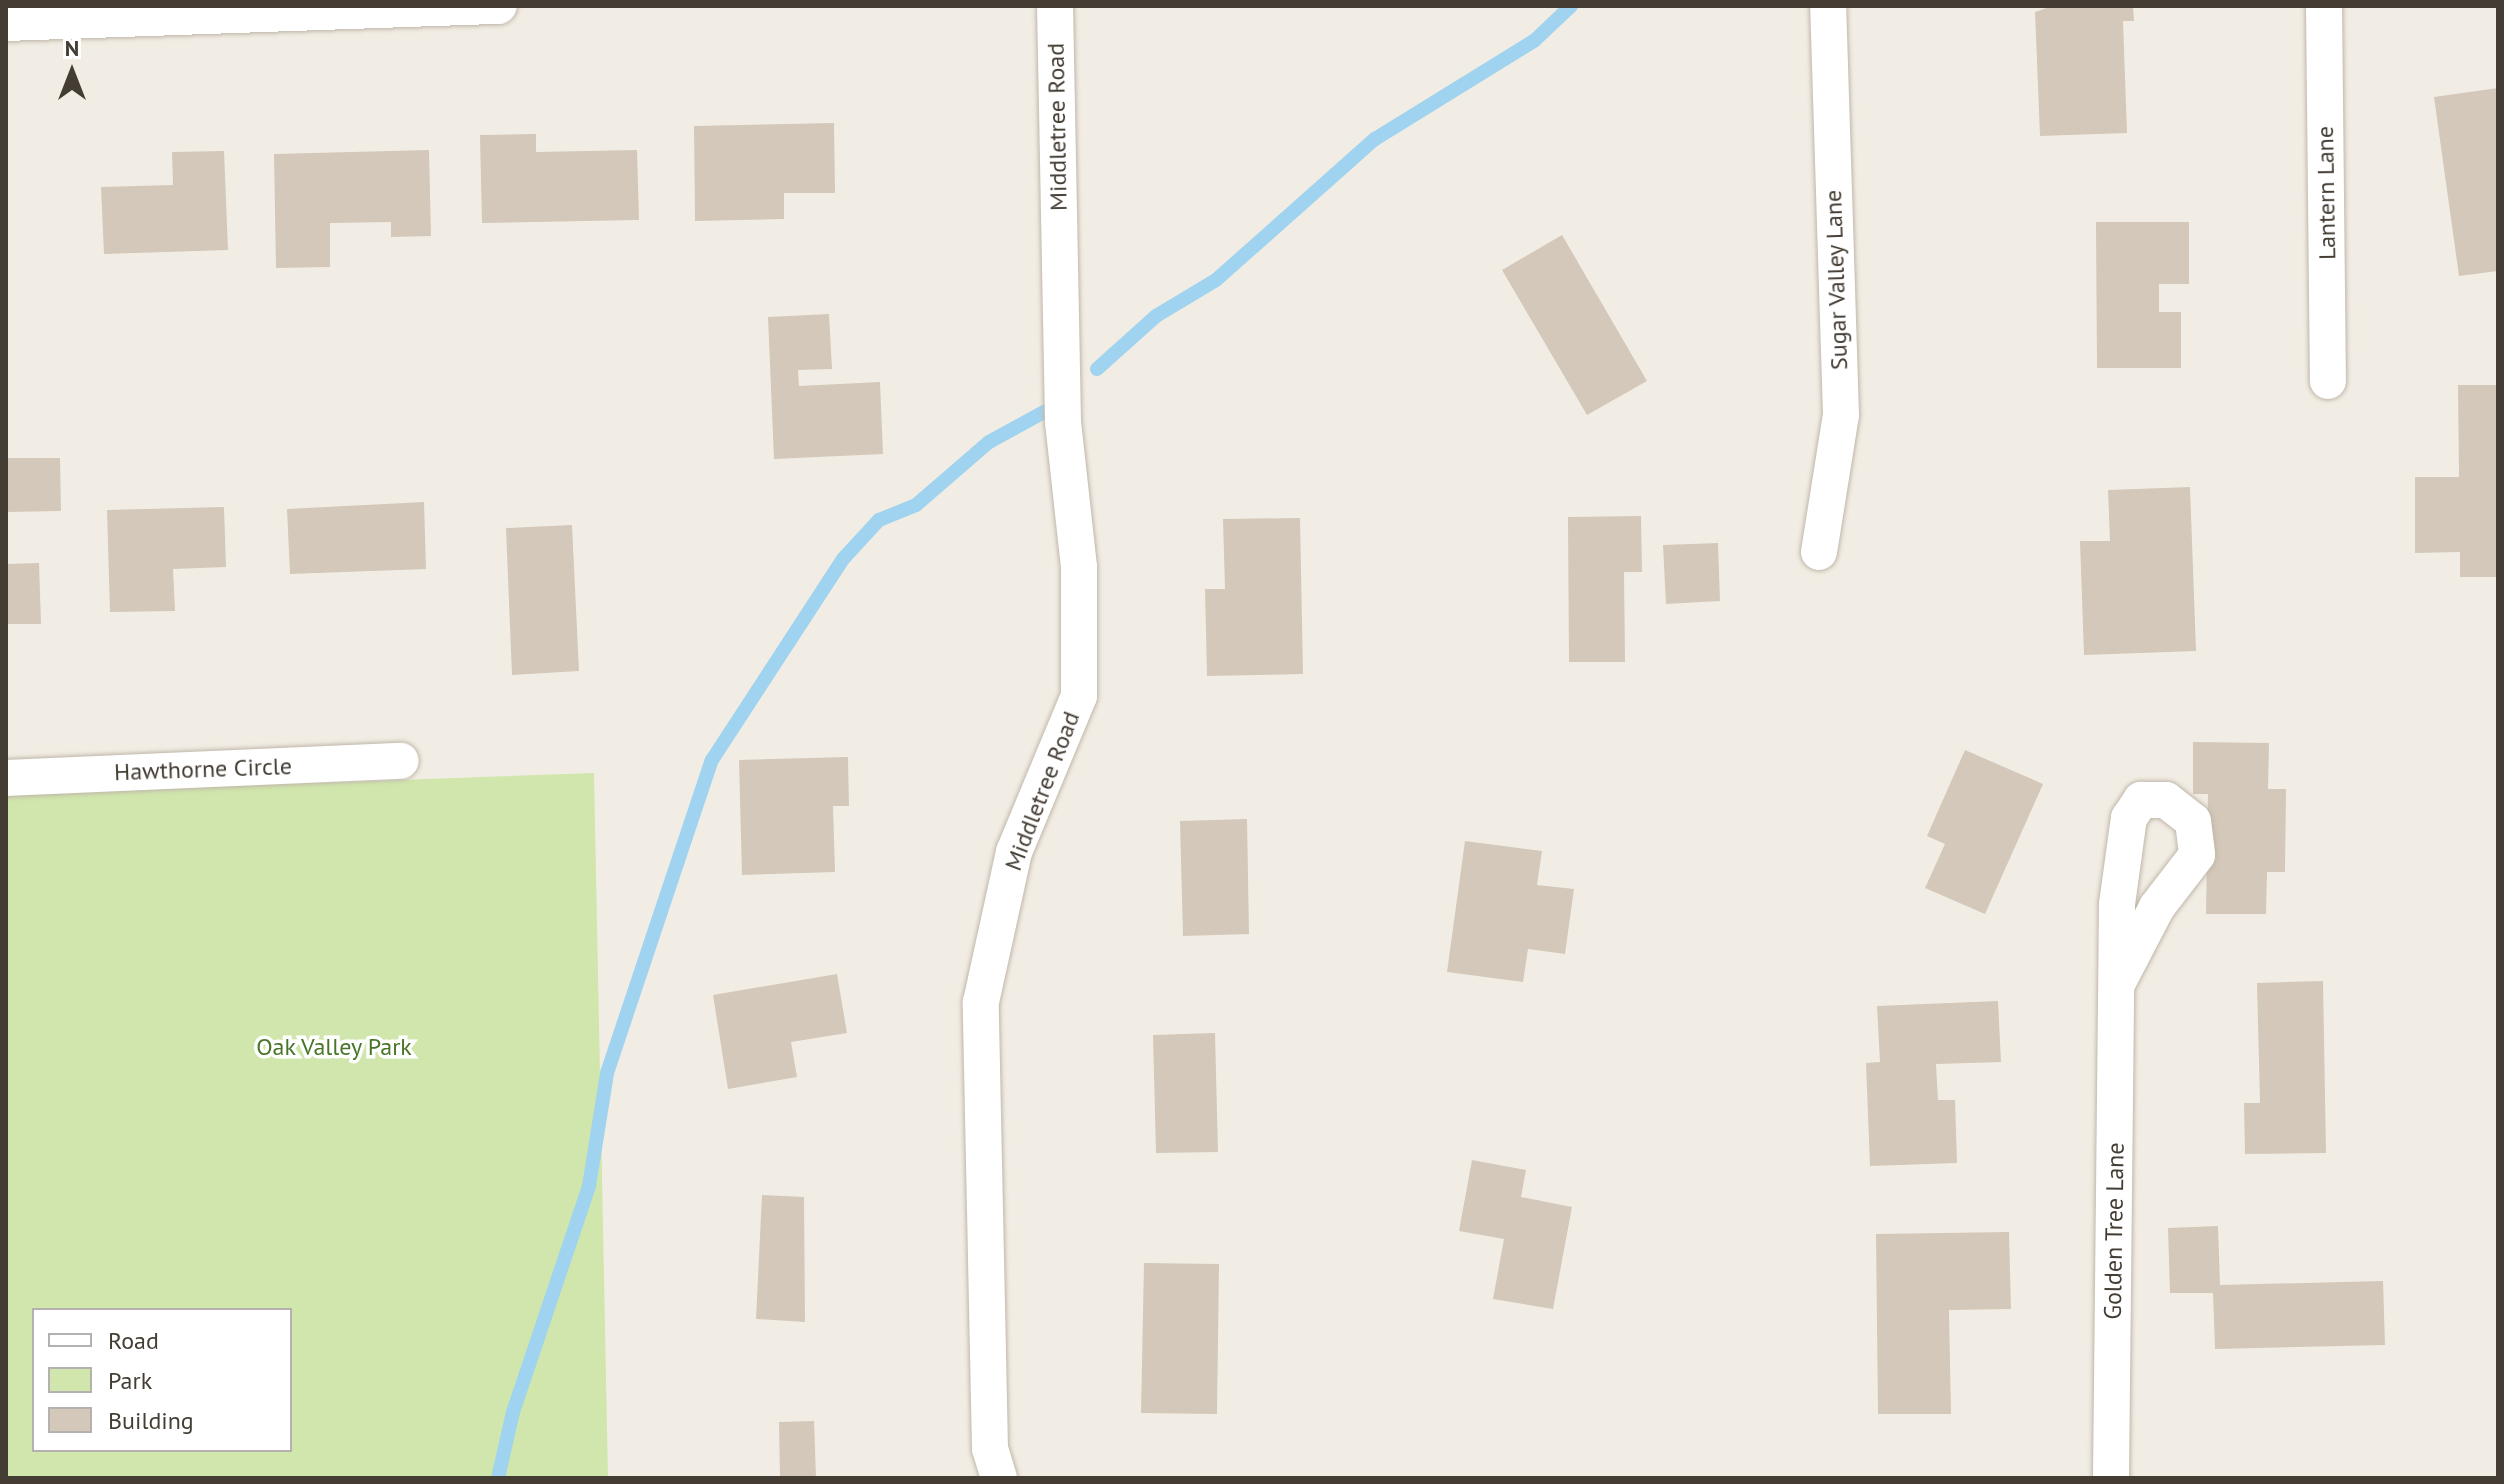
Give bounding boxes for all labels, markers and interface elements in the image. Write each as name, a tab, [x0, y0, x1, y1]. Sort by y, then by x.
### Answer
north arrow	[32, 32, 112, 112]
text: N	[65, 34, 79, 62]
street label: Middletree Road	[1041, 43, 1073, 211]
street label: Lantern Lane	[2310, 126, 2342, 260]
street label: Sugar Valley Lane	[1818, 189, 1854, 371]
street label: Middletree Road	[998, 707, 1086, 875]
street label: Hawthorne Circle	[114, 752, 292, 786]
park label: Oak Valley Park	[255, 1033, 413, 1061]
street label: Golden Tree Lane	[2098, 1142, 2130, 1320]
legend	[32, 1308, 292, 1452]
text: Road	[108, 1325, 159, 1356]
text: Park	[108, 1365, 152, 1396]
text: Building	[108, 1405, 194, 1436]

